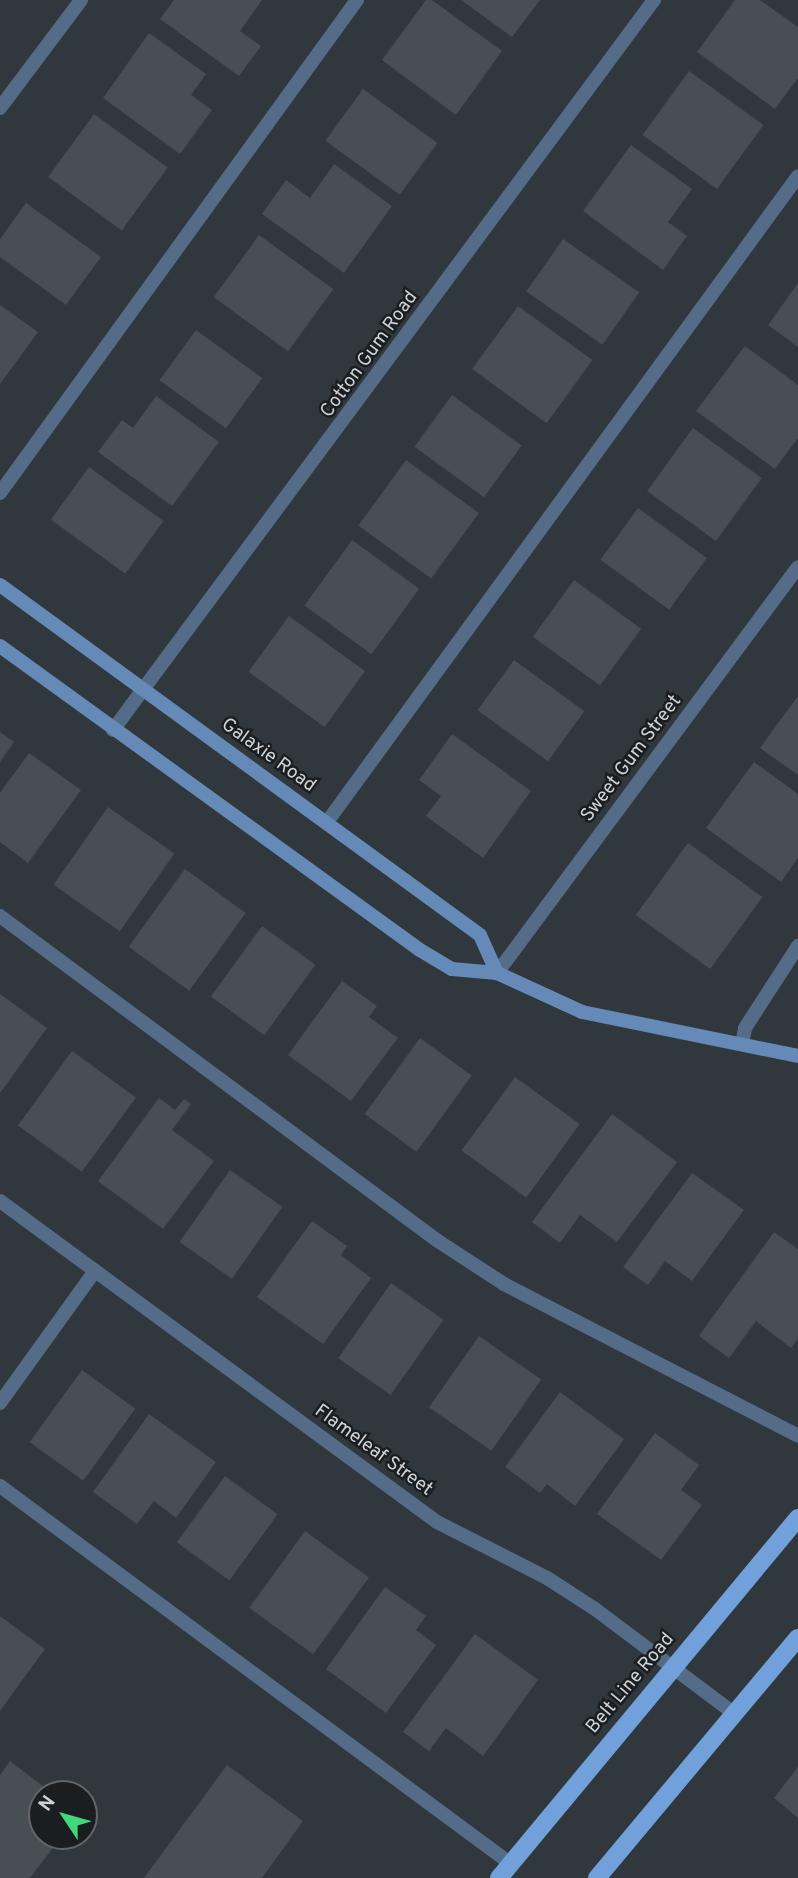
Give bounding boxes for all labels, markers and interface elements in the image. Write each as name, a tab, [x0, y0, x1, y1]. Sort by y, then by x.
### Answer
street label: Cotton Gum Road	[316, 287, 424, 423]
street label: Sweet Gum Street	[577, 691, 687, 827]
street label: Galaxie Road	[216, 714, 320, 798]
street label: Flameleaf Street	[309, 1400, 437, 1502]
street label: Belt Line Road	[582, 1629, 680, 1739]
north arrow	[28, 1780, 98, 1850]
text: N	[34, 1791, 61, 1816]

